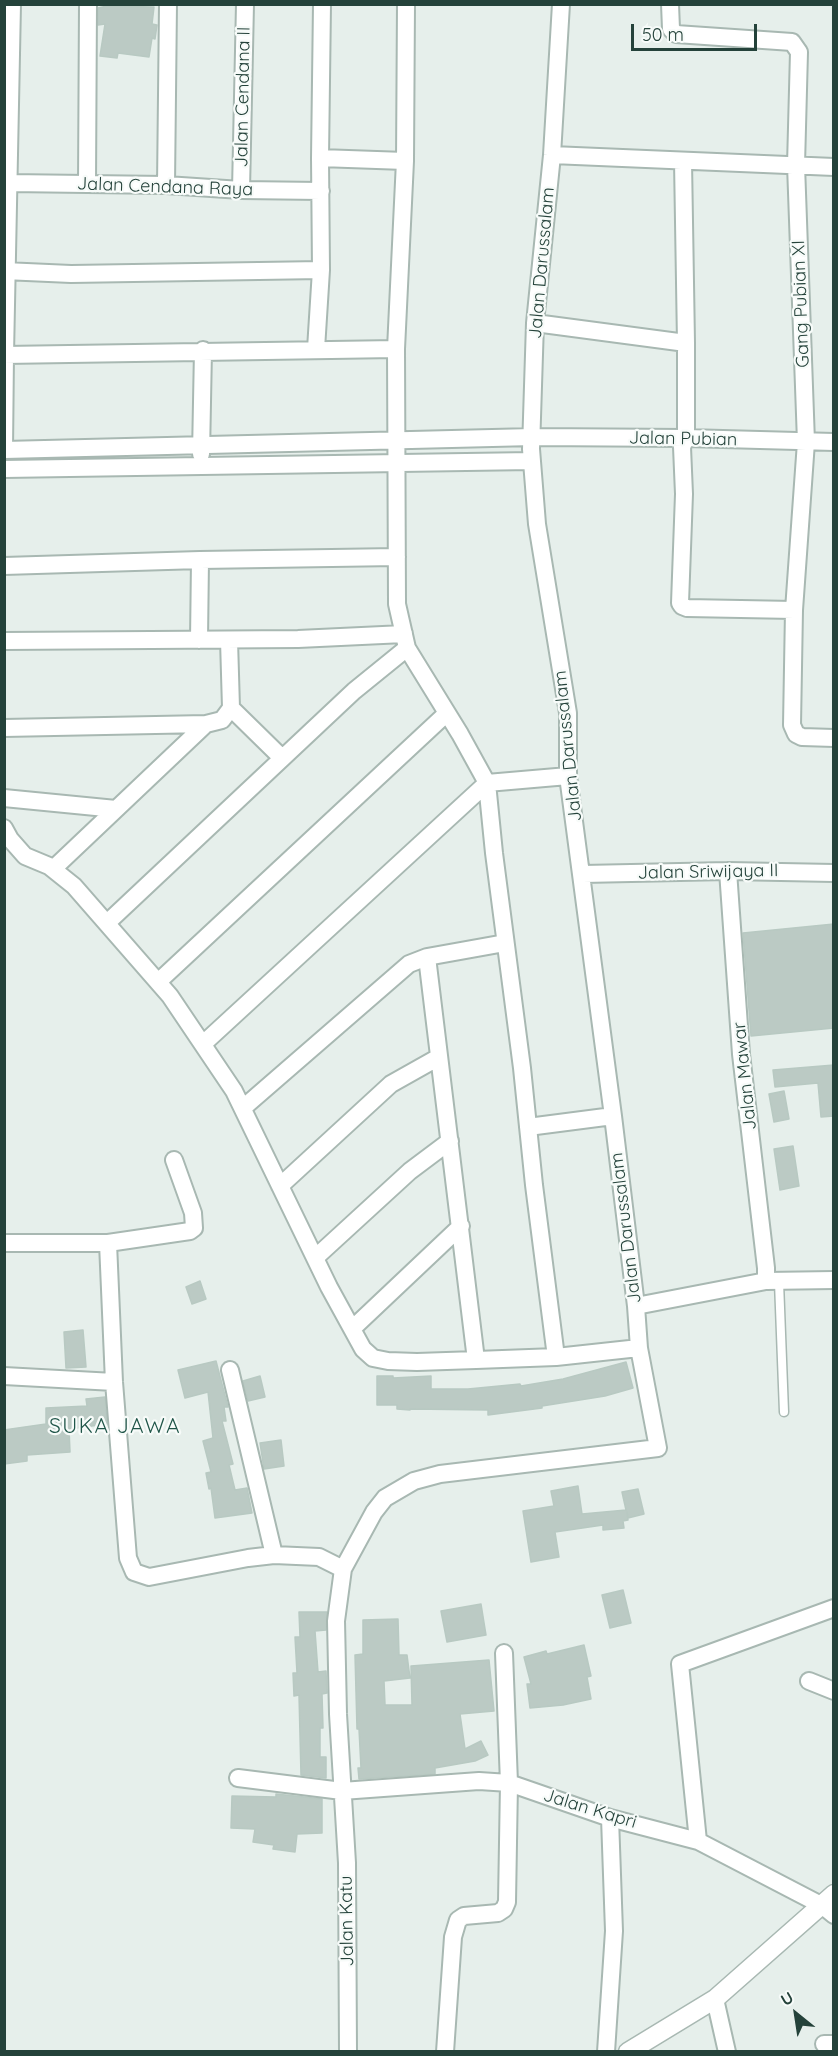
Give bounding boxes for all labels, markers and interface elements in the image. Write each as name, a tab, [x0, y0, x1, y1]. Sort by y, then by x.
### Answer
scale bar	[634, 12, 760, 50]
text: 50 m	[642, 23, 684, 46]
street label: Jalan Cendana II	[231, 26, 255, 168]
street label: Jalan Cendana Raya	[77, 173, 253, 201]
street label: Jalan Darussalam	[525, 186, 559, 340]
street label: Gang Pubian XI	[788, 240, 814, 368]
street label: Jalan Pubian	[629, 427, 737, 451]
street label: Jalan Darussalam	[549, 669, 587, 823]
street label: Jalan Sriwijaya II	[637, 860, 779, 884]
street label: Jalan Mawar	[729, 1021, 761, 1131]
street label: Jalan Darussalam	[606, 1151, 646, 1305]
district label: SUKA JAWA	[49, 1414, 181, 1440]
street label: Jalan Kapri	[541, 1785, 639, 1833]
street label: Jalan Katu	[335, 1875, 359, 1967]
north arrow	[766, 1984, 826, 2044]
text: U	[777, 1987, 797, 2010]

